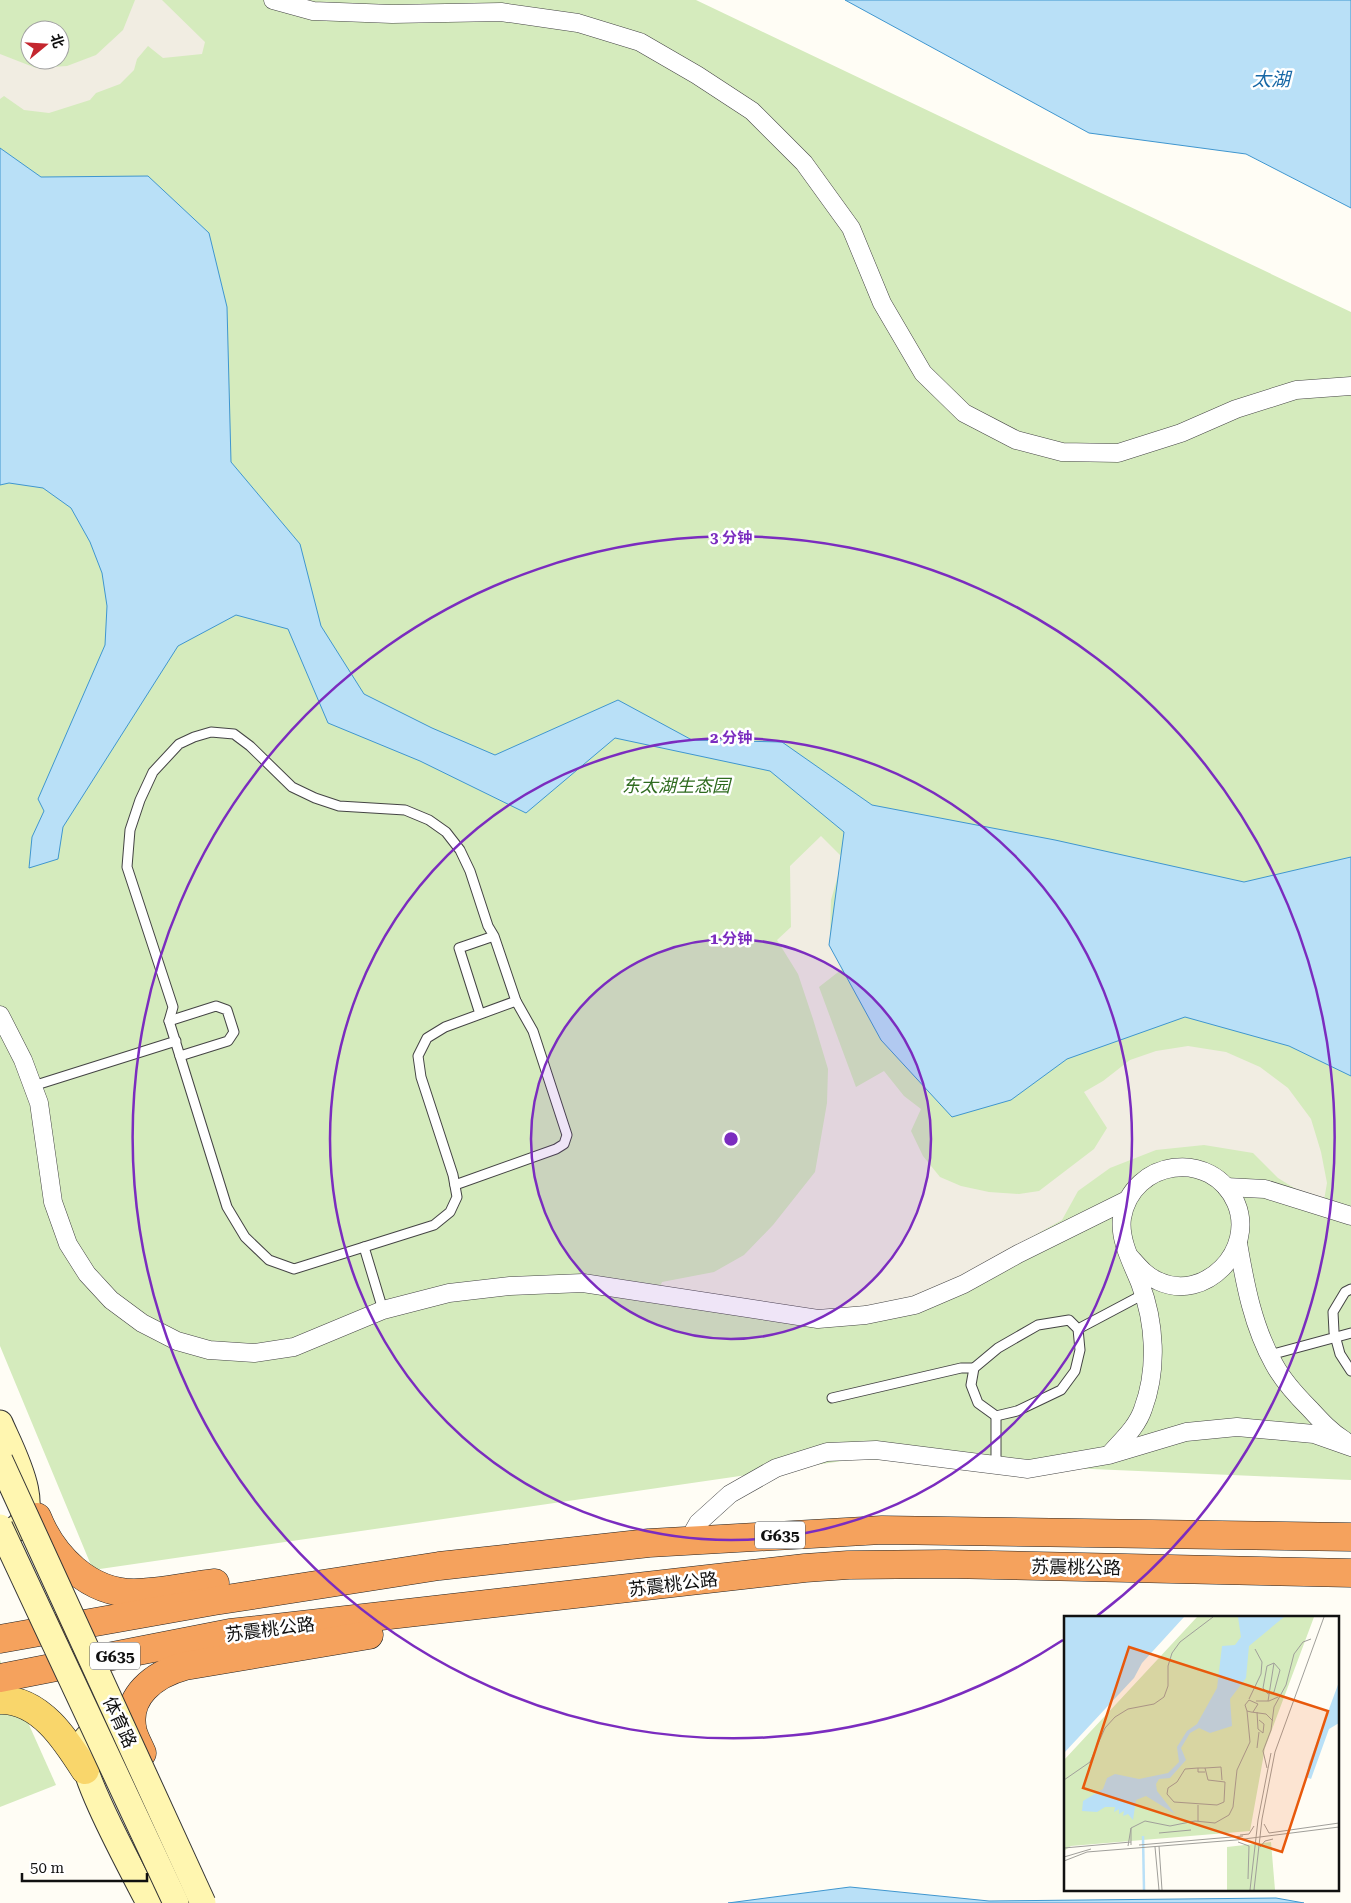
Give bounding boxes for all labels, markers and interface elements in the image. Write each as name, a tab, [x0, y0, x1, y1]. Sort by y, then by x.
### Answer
north arrow	[20, 20, 70, 70]
text: 北	[48, 32, 67, 50]
water label: 太湖	[1252, 68, 1293, 91]
text: 3 分钟	[710, 529, 752, 547]
text: 2 分钟	[710, 729, 752, 747]
park label: 东太湖生态园	[622, 775, 733, 796]
text: 1 分钟	[710, 930, 752, 948]
centre of rings	[722, 1130, 740, 1148]
road number: G635	[755, 1522, 805, 1548]
street label: 苏震桃公路	[1031, 1556, 1121, 1578]
street label: 苏震桃公路	[627, 1568, 719, 1600]
street label: 苏震桃公路	[224, 1613, 316, 1645]
inset map	[1064, 1616, 1338, 1890]
road number: G635	[90, 1642, 140, 1670]
street label: 体育路	[99, 1693, 141, 1751]
scale bar	[22, 1850, 148, 1882]
text: 50 m	[30, 1859, 65, 1877]

